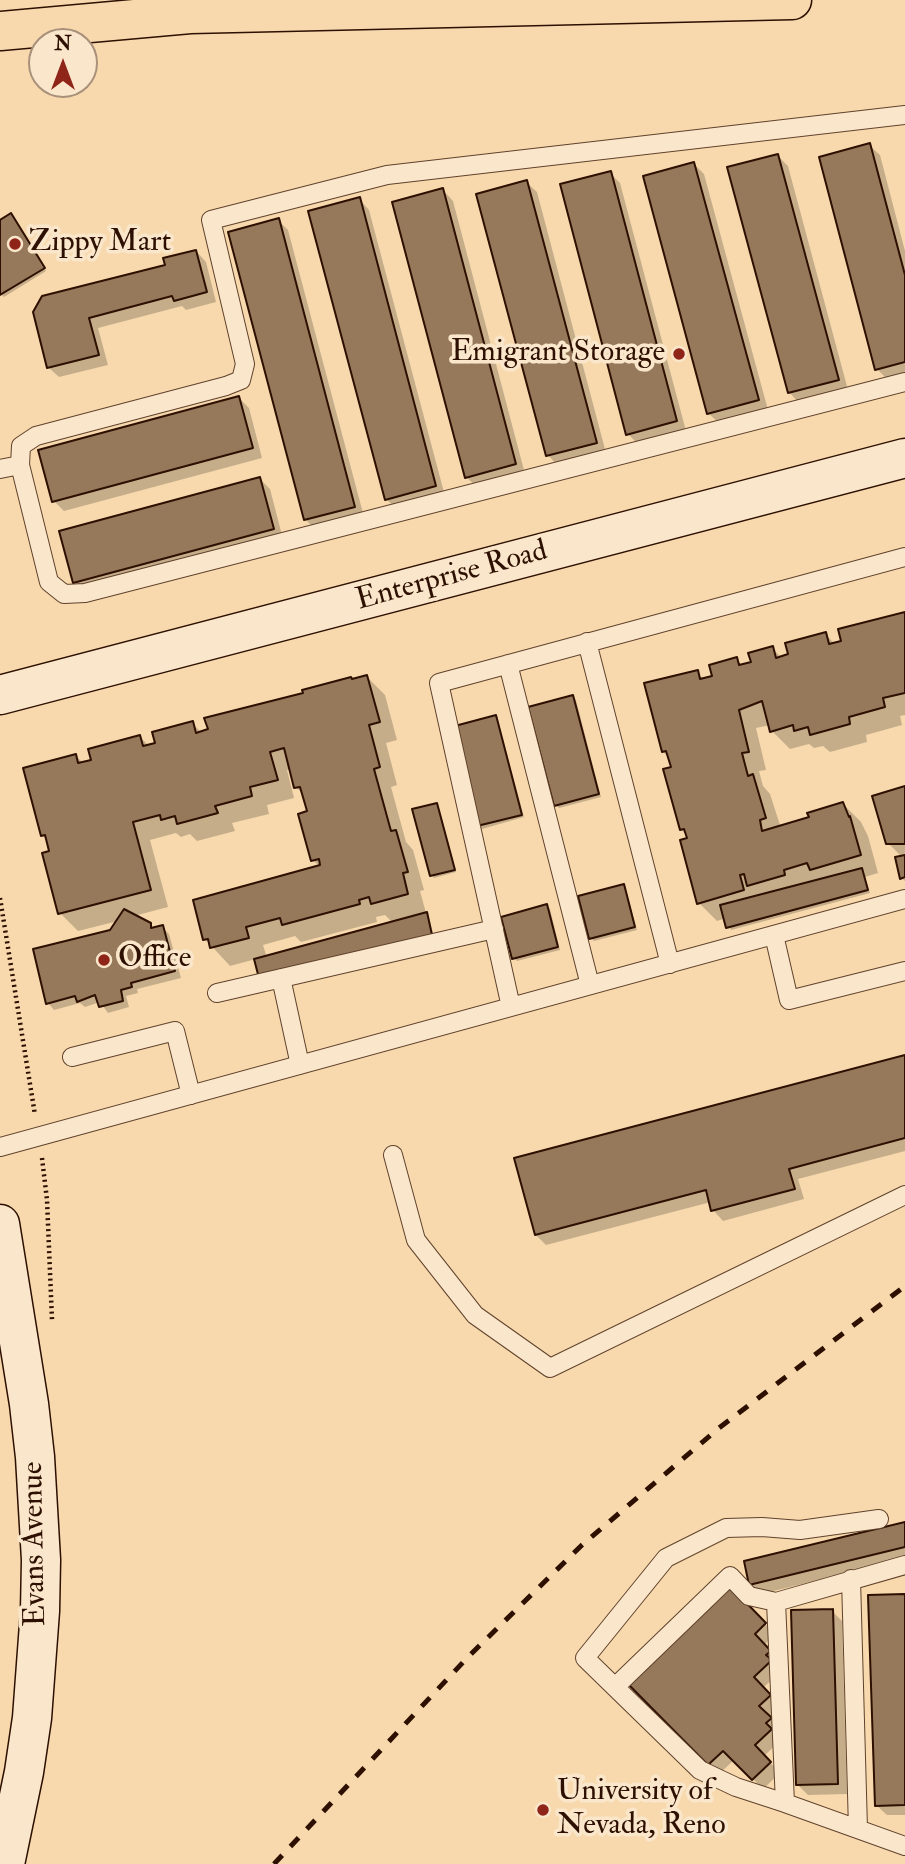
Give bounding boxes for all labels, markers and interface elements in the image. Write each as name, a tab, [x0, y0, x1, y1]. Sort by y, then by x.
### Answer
north arrow	[28, 28, 98, 98]
text: N	[54, 32, 72, 56]
place label: Zippy Mart	[29, 226, 171, 262]
marker: Zippy Mart	[7, 236, 23, 252]
place label: Emigrant Storage	[451, 336, 665, 372]
marker: Emigrant Storage	[671, 346, 687, 362]
street label: Enterprise Road	[352, 534, 552, 620]
place label: Office	[118, 942, 191, 978]
marker: Office	[96, 952, 112, 968]
street label: Evans Avenue	[17, 1461, 55, 1627]
place label: University of Nevada, Reno	[557, 1775, 726, 1846]
marker: University of Nevada, Reno	[535, 1802, 551, 1818]

